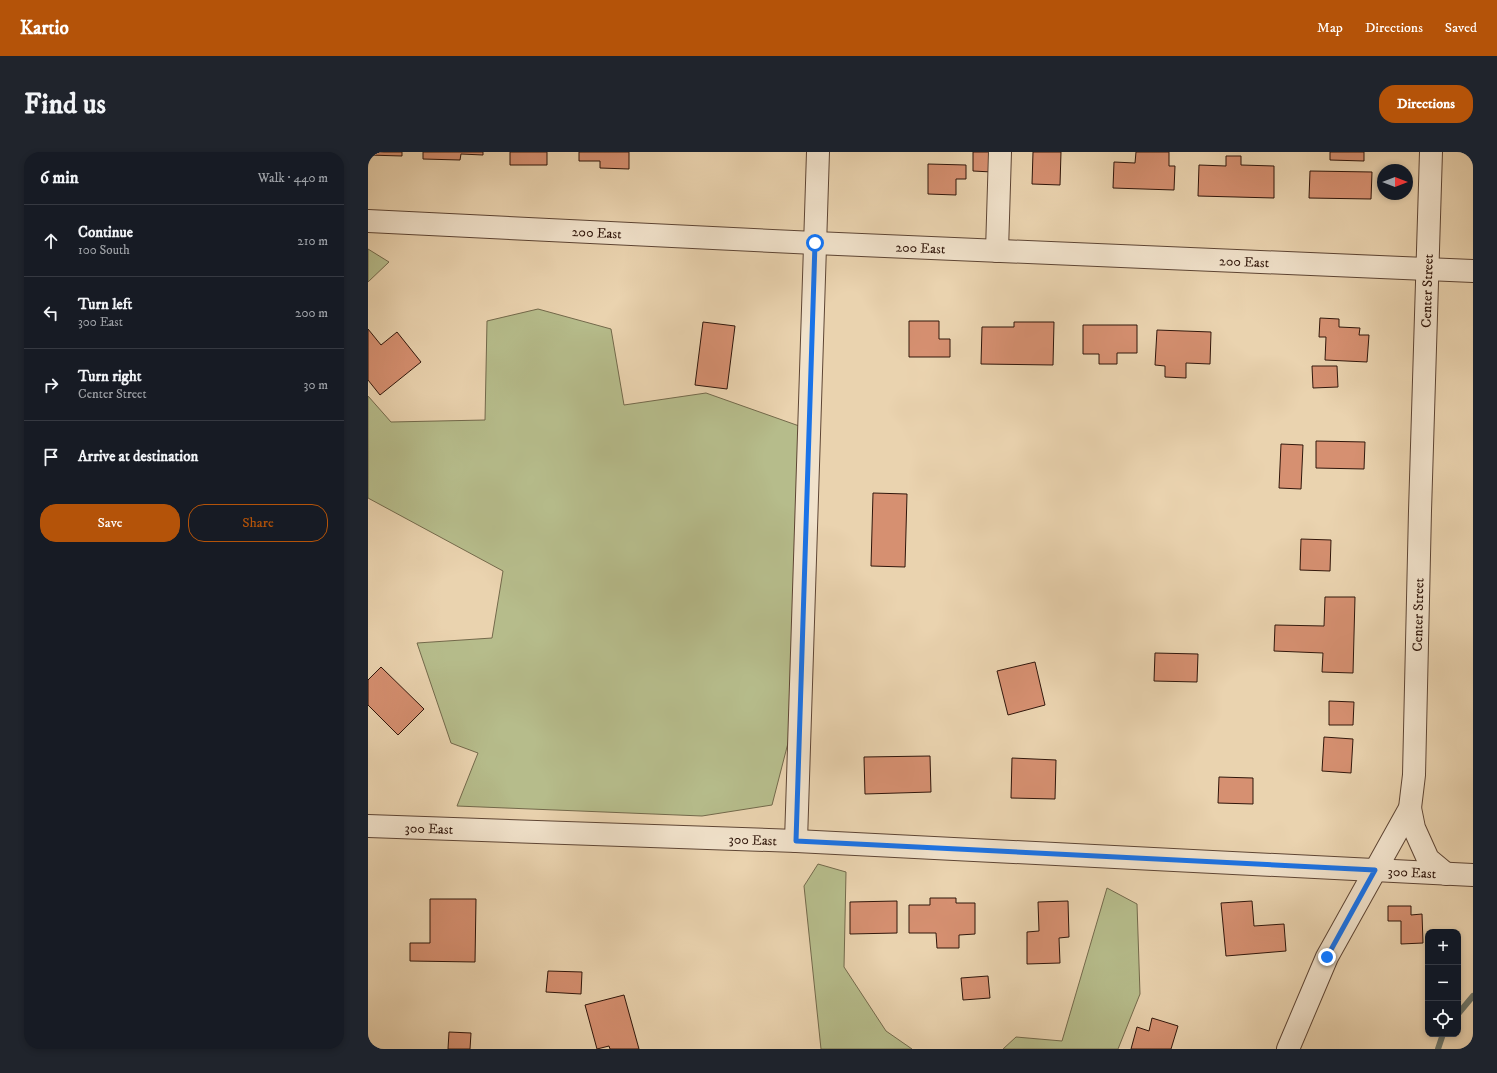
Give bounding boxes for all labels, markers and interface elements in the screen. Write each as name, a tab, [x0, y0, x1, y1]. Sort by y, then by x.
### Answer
text: Kartio	[20, 17, 69, 40]
text: Map	[1317, 19, 1343, 37]
text: Directions	[1365, 19, 1423, 37]
text: Saved	[1445, 19, 1477, 37]
button: Directions	[1379, 85, 1473, 123]
text: Find us	[24, 87, 106, 122]
north arrow	[1377, 164, 1413, 200]
text: 6 min	[40, 167, 79, 189]
text: Walk · 440 m	[258, 170, 328, 186]
text: Continue	[78, 223, 133, 242]
street label: 200 East	[571, 223, 623, 244]
icon: ahead	[40, 230, 62, 252]
text: 210 m	[297, 233, 328, 249]
route start	[806, 234, 824, 252]
street label: 200 East	[895, 238, 946, 259]
text: 100 South	[78, 242, 130, 258]
street label: 200 East	[1219, 252, 1270, 272]
street label: Center Street	[1418, 253, 1438, 328]
text: Turn left	[78, 295, 132, 314]
icon: left	[40, 302, 62, 324]
text: 200 m	[295, 305, 328, 321]
text: 300 East	[78, 314, 123, 330]
text: Turn right	[78, 367, 141, 386]
icon: right	[40, 374, 62, 396]
text: 30 m	[304, 377, 328, 393]
text: Center Street	[78, 386, 147, 402]
icon: arrive	[40, 446, 62, 468]
text: Arrive at destination	[78, 447, 198, 466]
button: Save	[40, 504, 180, 542]
button: Share	[188, 504, 328, 542]
street label: Center Street	[1409, 577, 1428, 652]
street label: 300 East	[404, 819, 454, 839]
street label: 300 East	[728, 831, 778, 850]
street label: 300 East	[1387, 863, 1437, 883]
map controls	[1425, 929, 1461, 1037]
button: +	[1425, 929, 1461, 965]
route end	[1318, 948, 1336, 966]
button: −	[1425, 965, 1461, 1001]
button: locate	[1425, 1001, 1461, 1037]

